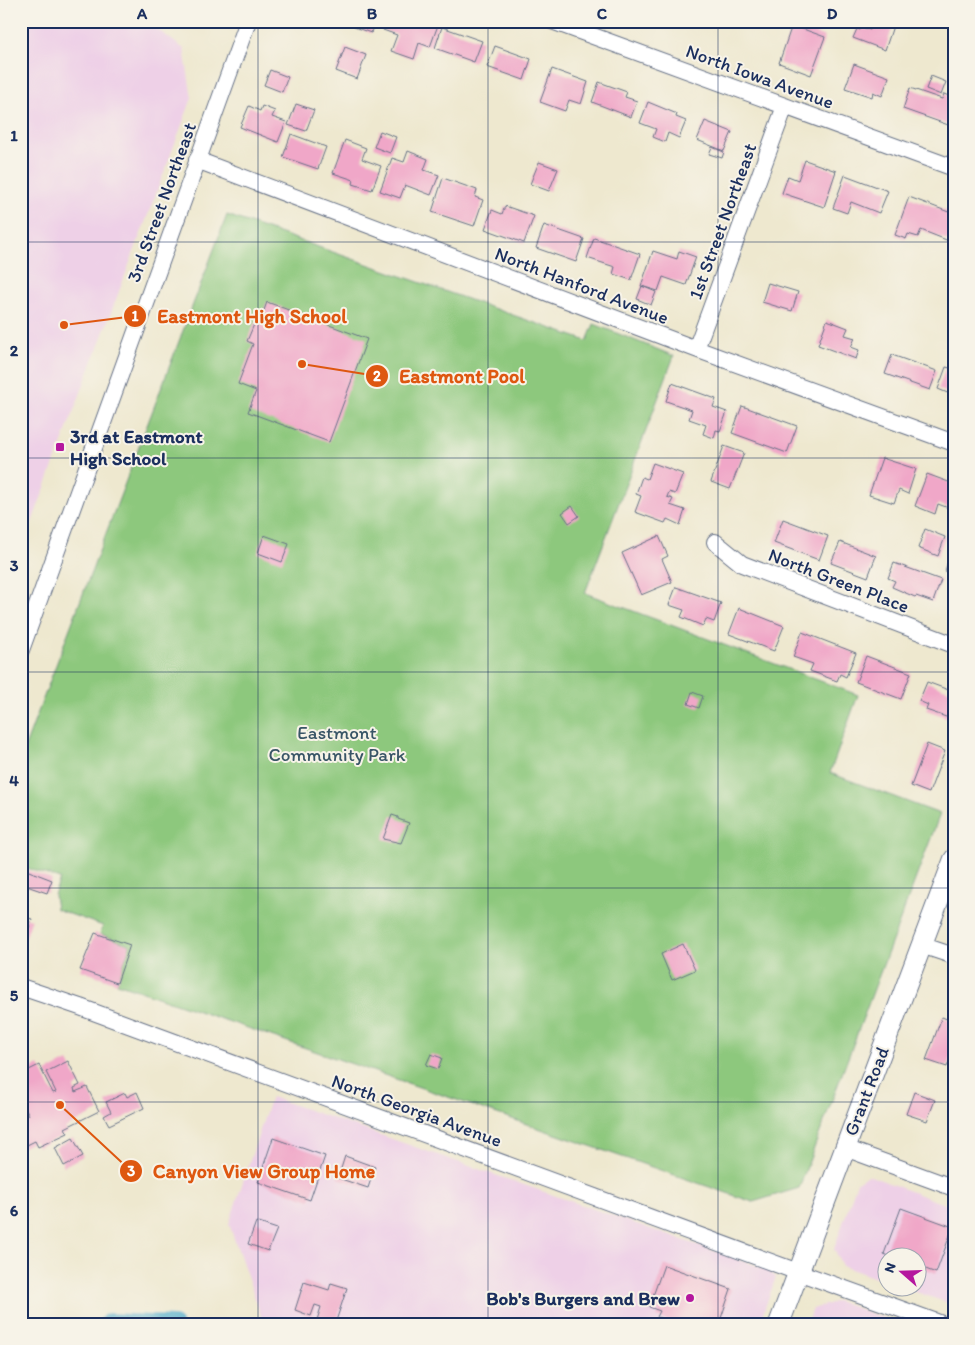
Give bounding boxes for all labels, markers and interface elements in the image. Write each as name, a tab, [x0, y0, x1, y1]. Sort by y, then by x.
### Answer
text: A	[136, 4, 148, 23]
text: B	[367, 4, 378, 23]
text: C	[597, 4, 608, 23]
text: D	[827, 4, 838, 23]
street label: North Iowa Avenue	[683, 39, 837, 114]
street label: 3rd Street Northeast	[122, 119, 201, 285]
text: 1	[10, 126, 18, 145]
street label: 1st Street Northeast	[684, 140, 761, 302]
street label: North Hanford Avenue	[492, 242, 672, 329]
callout: Eastmont High School	[122, 298, 356, 333]
text: Eastmont High School	[157, 304, 347, 329]
text: 1	[132, 307, 139, 325]
text: 2	[10, 341, 19, 360]
callout: Eastmont Pool	[365, 358, 535, 393]
text: Eastmont Pool	[399, 364, 525, 388]
text: 2	[373, 367, 381, 385]
place label: 3rd at Eastmont High School	[70, 425, 203, 470]
marker: 3rd at Eastmont High School	[54, 441, 66, 453]
street label: North Green Place	[765, 543, 913, 618]
text: 3	[10, 556, 19, 575]
park label: Eastmont Community Park	[268, 721, 406, 766]
text: 4	[9, 771, 19, 790]
text: 5	[10, 986, 19, 1005]
street label: Grant Road	[839, 1043, 894, 1139]
street label: North Georgia Avenue	[329, 1069, 505, 1152]
callout: Canyon View Group Home	[118, 1154, 385, 1189]
text: Canyon View Group Home	[153, 1159, 376, 1184]
text: 3	[127, 1162, 135, 1180]
text: 6	[10, 1201, 19, 1220]
north arrow	[878, 1248, 928, 1298]
text: N	[881, 1260, 900, 1275]
place label: Bob's Burgers and Brew	[486, 1287, 680, 1310]
marker: Bob's Burgers and Brew	[684, 1292, 696, 1304]

